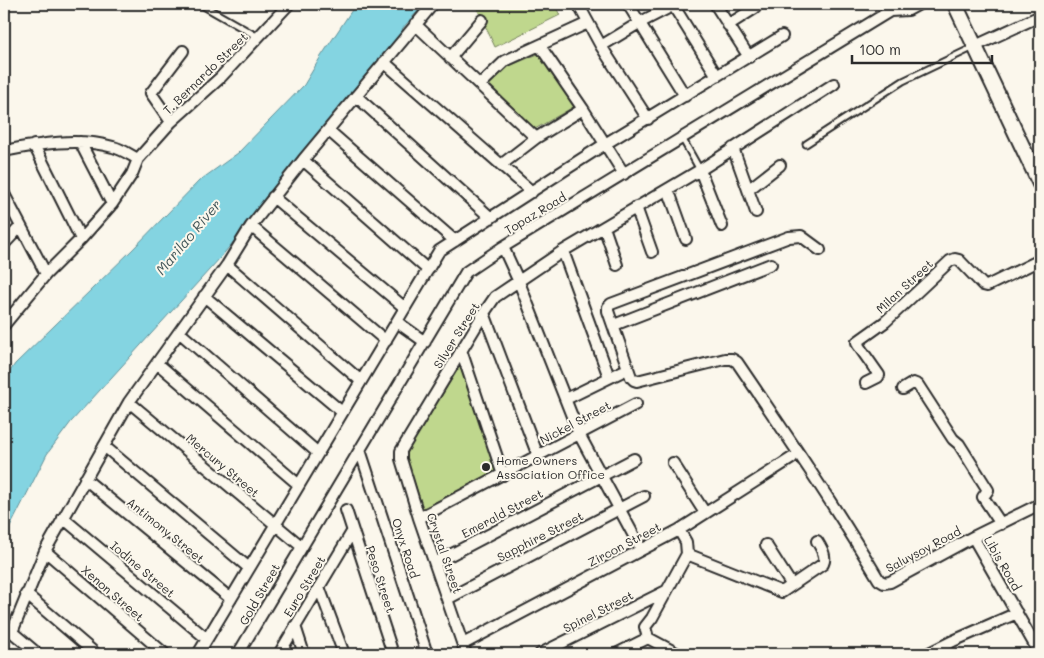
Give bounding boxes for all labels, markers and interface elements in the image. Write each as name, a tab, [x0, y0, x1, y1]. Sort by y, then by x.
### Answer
street label: T. Bernardo Street	[159, 28, 251, 118]
scale bar	[852, 32, 992, 64]
text: 100 m	[859, 39, 901, 59]
street label: Topaz Road	[501, 188, 569, 238]
water label: Marilao River	[151, 195, 225, 279]
street label: Milan Street	[872, 255, 936, 317]
street label: Silver Street	[429, 299, 483, 371]
street label: Nickel Street	[537, 397, 613, 447]
street label: Mercury Street	[183, 430, 263, 500]
place label: Home Owners Association Office	[496, 452, 605, 482]
marker: Home Owners Association Office	[480, 461, 492, 473]
street label: Emerald Street	[458, 485, 546, 541]
street label: Antimony Street	[124, 494, 208, 566]
street label: Sapphire Street	[494, 507, 586, 565]
street label: Crystal Street	[424, 510, 466, 596]
street label: Onyx Road	[389, 516, 423, 580]
street label: Zircon Street	[585, 518, 663, 570]
street label: Saluysoy Road	[883, 522, 964, 576]
street label: Libis Road	[981, 533, 1025, 594]
street label: Iodine Street	[107, 537, 179, 601]
street label: Peso Street	[363, 543, 399, 615]
street label: Euro Street	[279, 552, 329, 620]
street label: Gold Street	[235, 560, 283, 628]
street label: Xenon Street	[78, 561, 148, 625]
street label: Spinel Street	[560, 586, 636, 636]

